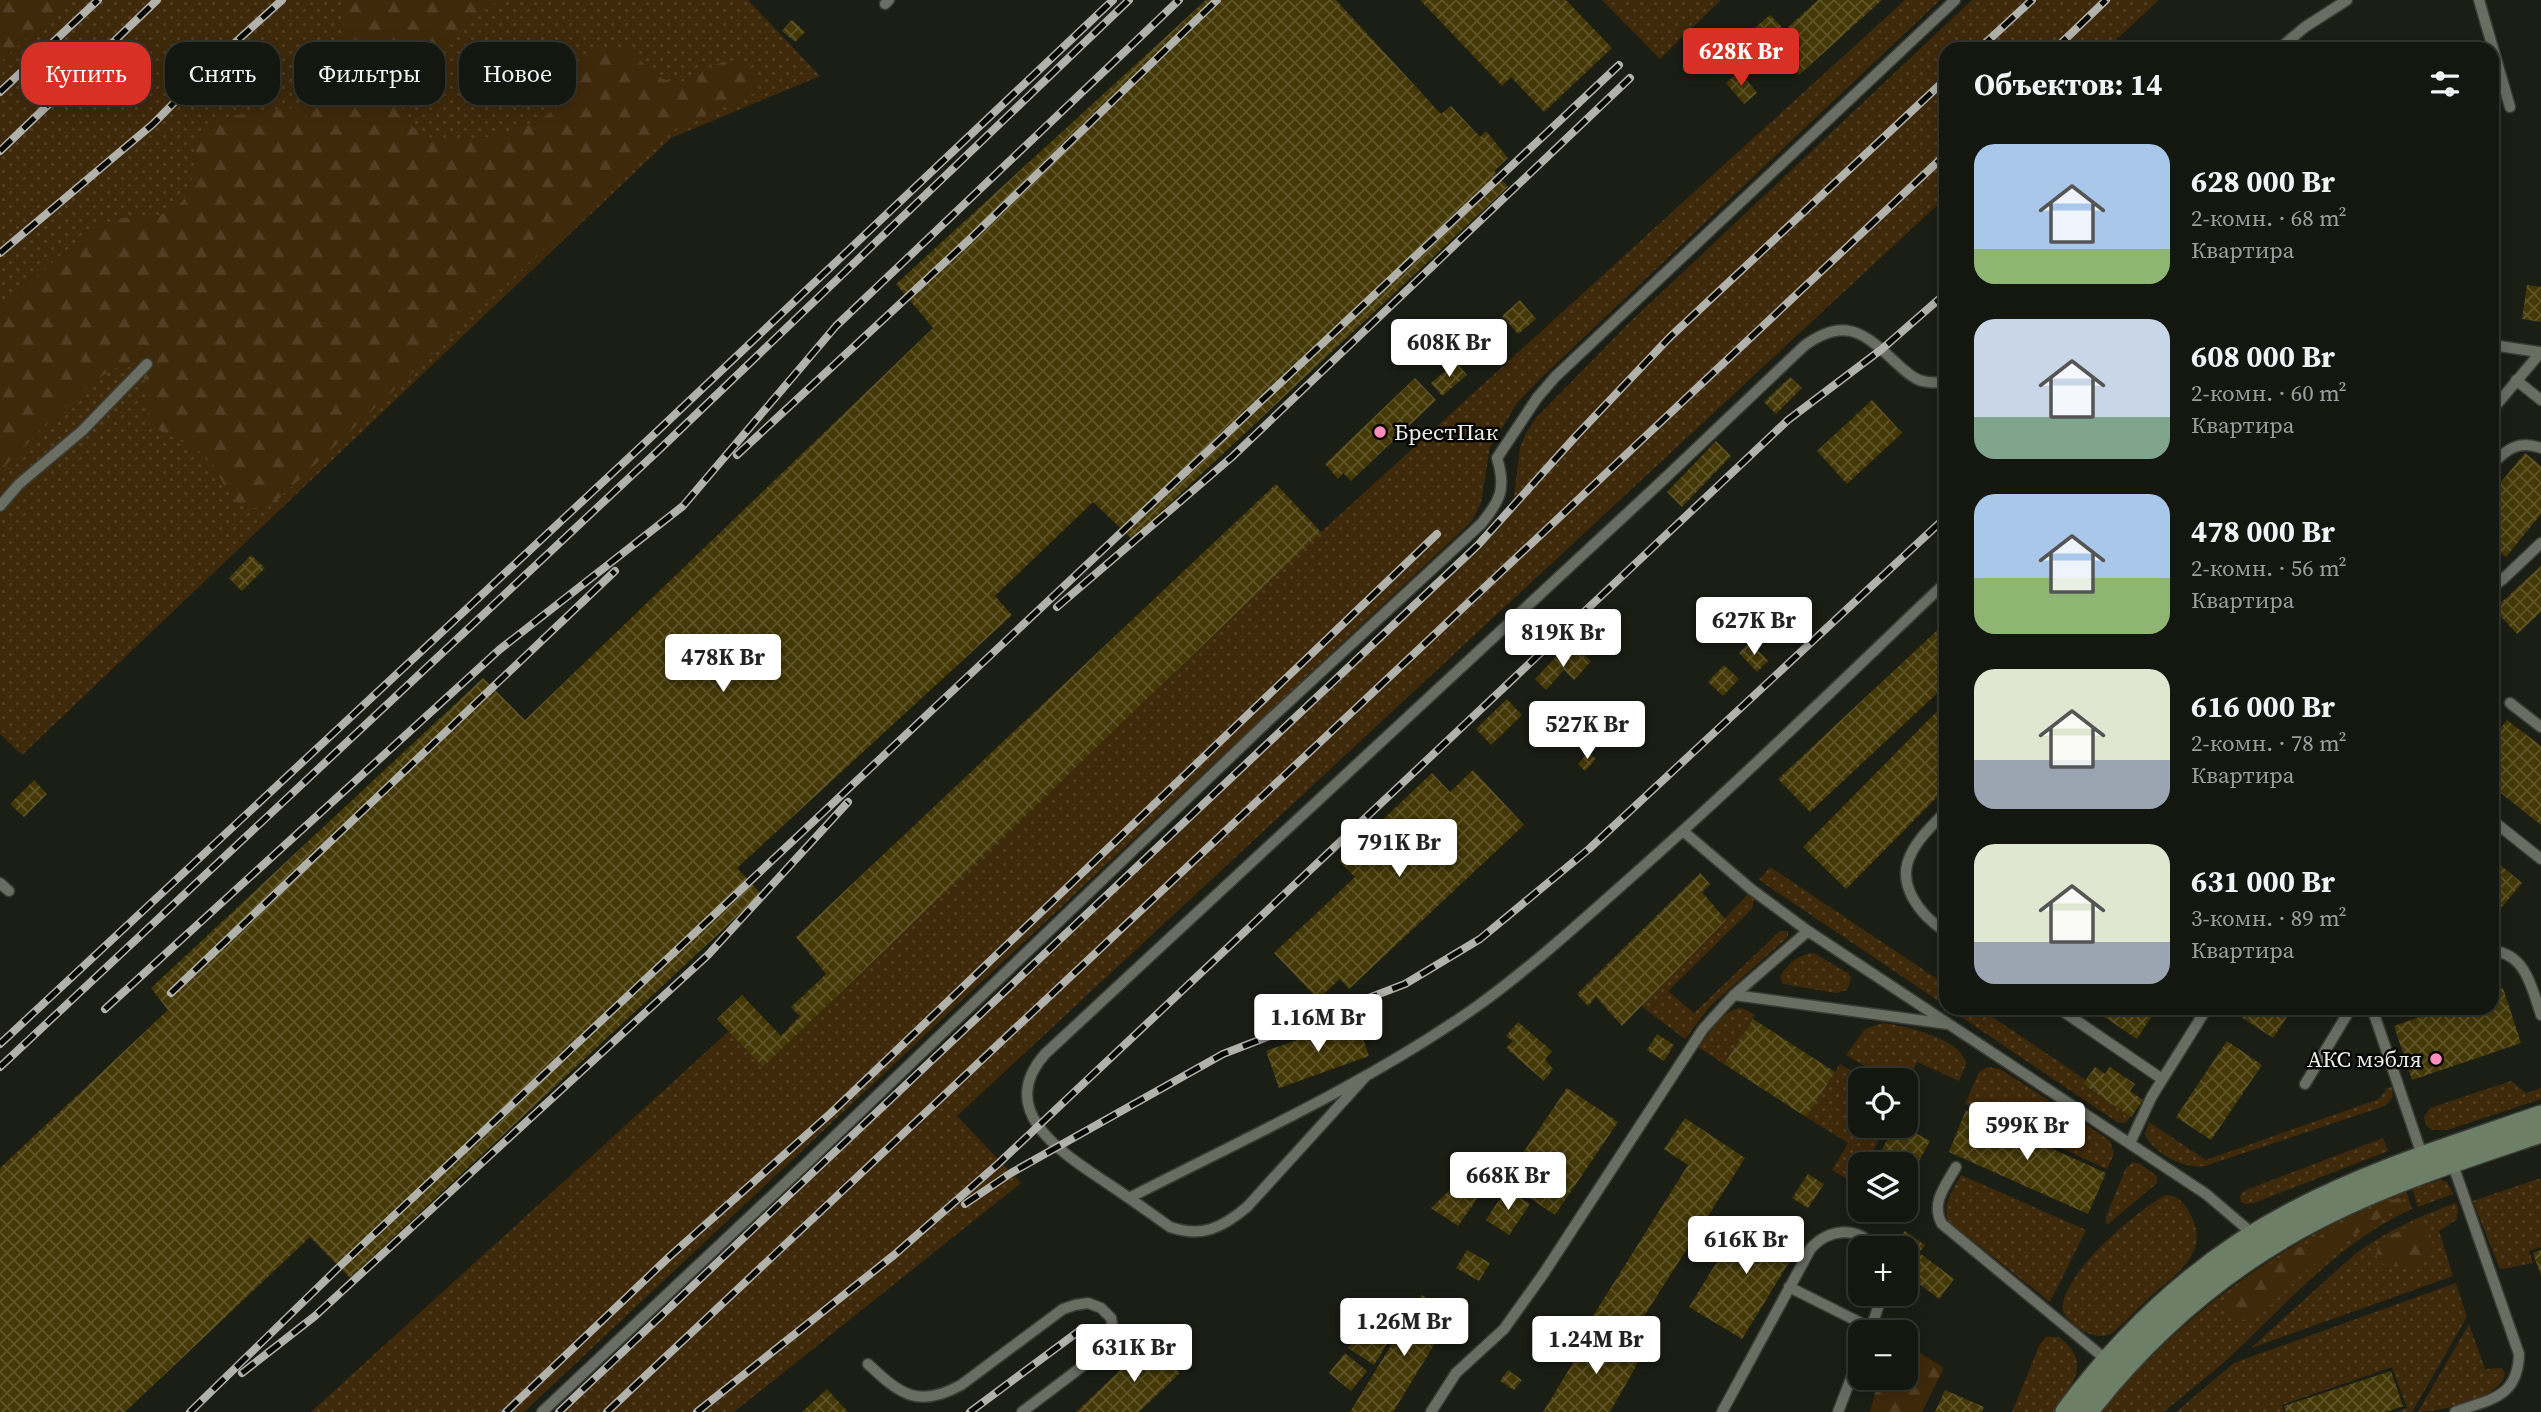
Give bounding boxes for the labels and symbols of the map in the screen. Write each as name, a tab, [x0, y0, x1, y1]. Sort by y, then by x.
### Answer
pin: 628K Br	[1676, 28, 1806, 88]
pin: 608K Br	[1384, 320, 1514, 379]
place label: БрестПак	[1394, 416, 1498, 448]
marker: БрестПак	[1372, 424, 1388, 440]
pin: 627K Br	[1689, 598, 1819, 657]
pin: 819K Br	[1498, 610, 1628, 669]
pin: 478K Br	[658, 634, 788, 694]
pin: 527K Br	[1522, 702, 1652, 761]
pin: 791K Br	[1334, 820, 1464, 879]
pin: 1.16M Br	[1246, 995, 1390, 1054]
place label: АКС мэбля	[2307, 1043, 2422, 1075]
marker: АКС мэбля	[2428, 1051, 2444, 1067]
pin: 599K Br	[1962, 1102, 2092, 1162]
pin: 668K Br	[1443, 1152, 1573, 1212]
pin: 616K Br	[1681, 1216, 1811, 1276]
pin: 1.26M Br	[1332, 1298, 1476, 1358]
pin: 1.24M Br	[1524, 1316, 1668, 1376]
pin: 631K Br	[1069, 1324, 1199, 1384]

